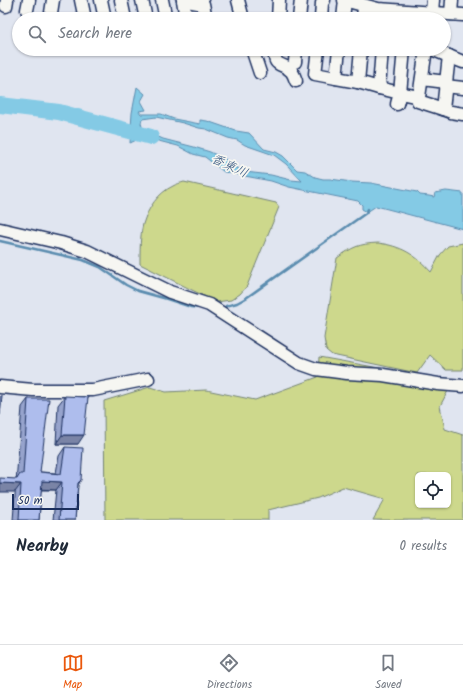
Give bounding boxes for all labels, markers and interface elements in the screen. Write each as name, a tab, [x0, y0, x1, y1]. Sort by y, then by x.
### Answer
search box	[12, 12, 451, 56]
text: Search here	[58, 22, 132, 46]
icon: search	[26, 23, 48, 45]
water label: 香東川	[207, 149, 251, 184]
map controls	[415, 472, 451, 508]
button: locate	[415, 472, 451, 508]
scale bar	[12, 492, 79, 511]
text: 50 m	[18, 492, 43, 510]
text: Nearby	[16, 533, 68, 560]
text: 0 results	[400, 536, 447, 557]
tab: Map	[62, 652, 84, 694]
tab: Directions	[207, 652, 252, 694]
tab: Saved	[375, 652, 401, 694]

